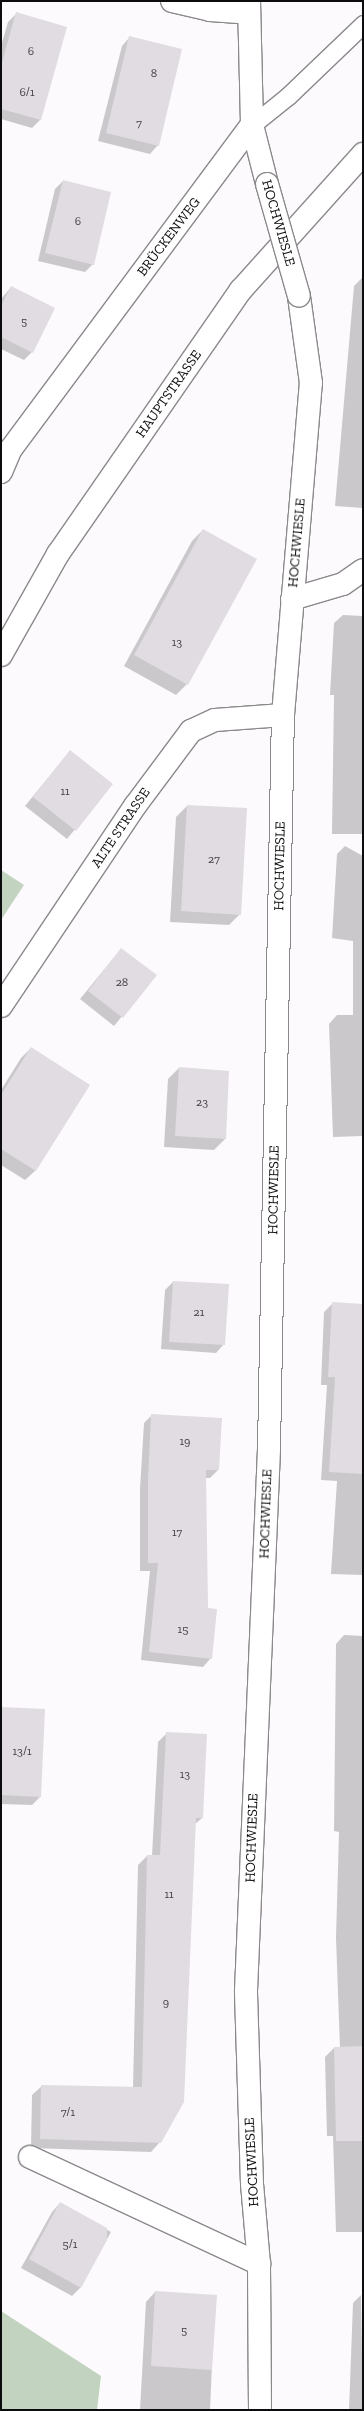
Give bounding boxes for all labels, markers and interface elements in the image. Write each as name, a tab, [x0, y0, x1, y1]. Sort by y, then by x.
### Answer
house number: 6	[28, 45, 34, 59]
house number: 8	[151, 67, 157, 81]
house number: 6/1	[19, 86, 35, 100]
house number: 7	[136, 117, 142, 131]
street label: HOCHWIESLE	[258, 178, 298, 268]
street label: BRÜCKENWEG	[134, 194, 204, 280]
house number: 6	[75, 215, 81, 229]
house number: 5	[21, 315, 27, 329]
street label: HAUPTSTRASSE	[133, 347, 205, 441]
street label: HOCHWIESLE	[285, 498, 309, 588]
house number: 13	[172, 636, 182, 650]
house number: 11	[60, 785, 70, 799]
street label: ALTE STRASSE	[88, 785, 154, 871]
street label: HOCHWIESLE	[271, 821, 289, 911]
house number: 27	[208, 853, 220, 867]
house number: 28	[116, 976, 128, 990]
house number: 23	[196, 1096, 208, 1110]
street label: HOCHWIESLE	[265, 1145, 283, 1235]
house number: 21	[194, 1306, 204, 1320]
house number: 19	[180, 1435, 190, 1449]
street label: HOCHWIESLE	[256, 1469, 276, 1559]
house number: 17	[172, 1526, 182, 1540]
house number: 15	[178, 1623, 188, 1637]
house number: 13/1	[12, 1745, 32, 1759]
house number: 13	[180, 1768, 190, 1782]
street label: HOCHWIESLE	[242, 1793, 262, 1883]
house number: 11	[164, 1888, 174, 1902]
house number: 9	[163, 1996, 169, 2010]
house number: 7/1	[61, 2106, 75, 2120]
street label: HOCHWIESLE	[241, 2117, 263, 2207]
house number: 5/1	[63, 2238, 77, 2252]
house number: 5	[181, 2324, 187, 2338]

